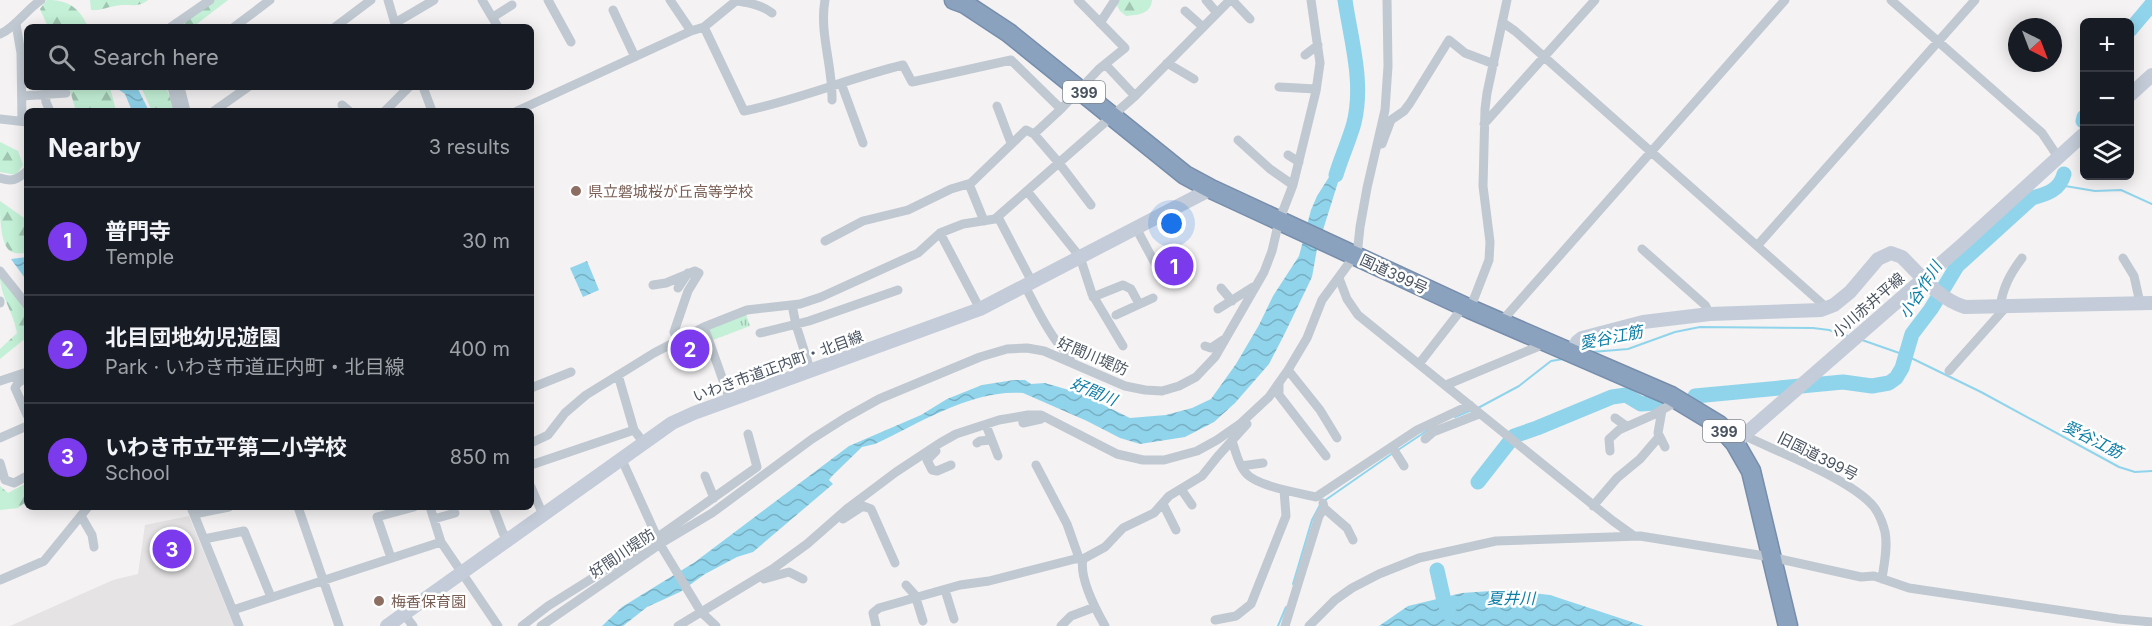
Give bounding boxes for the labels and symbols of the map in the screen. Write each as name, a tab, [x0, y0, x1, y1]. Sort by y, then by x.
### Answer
north arrow	[2008, 18, 2062, 72]
road number: 399	[1063, 81, 1105, 103]
place label: 県立磐城桜が丘高等学校	[588, 182, 753, 201]
marker: 県立磐城桜が丘高等学校	[569, 184, 583, 198]
your location	[1157, 209, 1186, 238]
pin: 1	[1154, 244, 1194, 288]
street label: 国道399号	[1357, 250, 1431, 298]
water label: 小谷作川	[1894, 256, 1947, 322]
street label: 小川赤井平線	[1828, 268, 1908, 342]
water label: 愛谷江筋	[1578, 321, 1647, 353]
pin: 2	[670, 326, 710, 372]
street label: いわき市道正内町・北目線	[690, 326, 866, 406]
street label: 好間川堤防	[1055, 333, 1131, 379]
water label: 好間川	[1068, 372, 1122, 410]
water label: 愛谷江筋	[2060, 416, 2129, 464]
road number: 399	[1703, 420, 1745, 442]
street label: 旧国道399号	[1775, 428, 1861, 484]
street label: 好間川堤防	[586, 524, 658, 582]
pin: 3	[152, 526, 192, 572]
water label: 夏井川	[1487, 588, 1537, 608]
place label: 梅香保育園	[391, 592, 466, 611]
marker: 梅香保育園	[372, 594, 386, 608]

